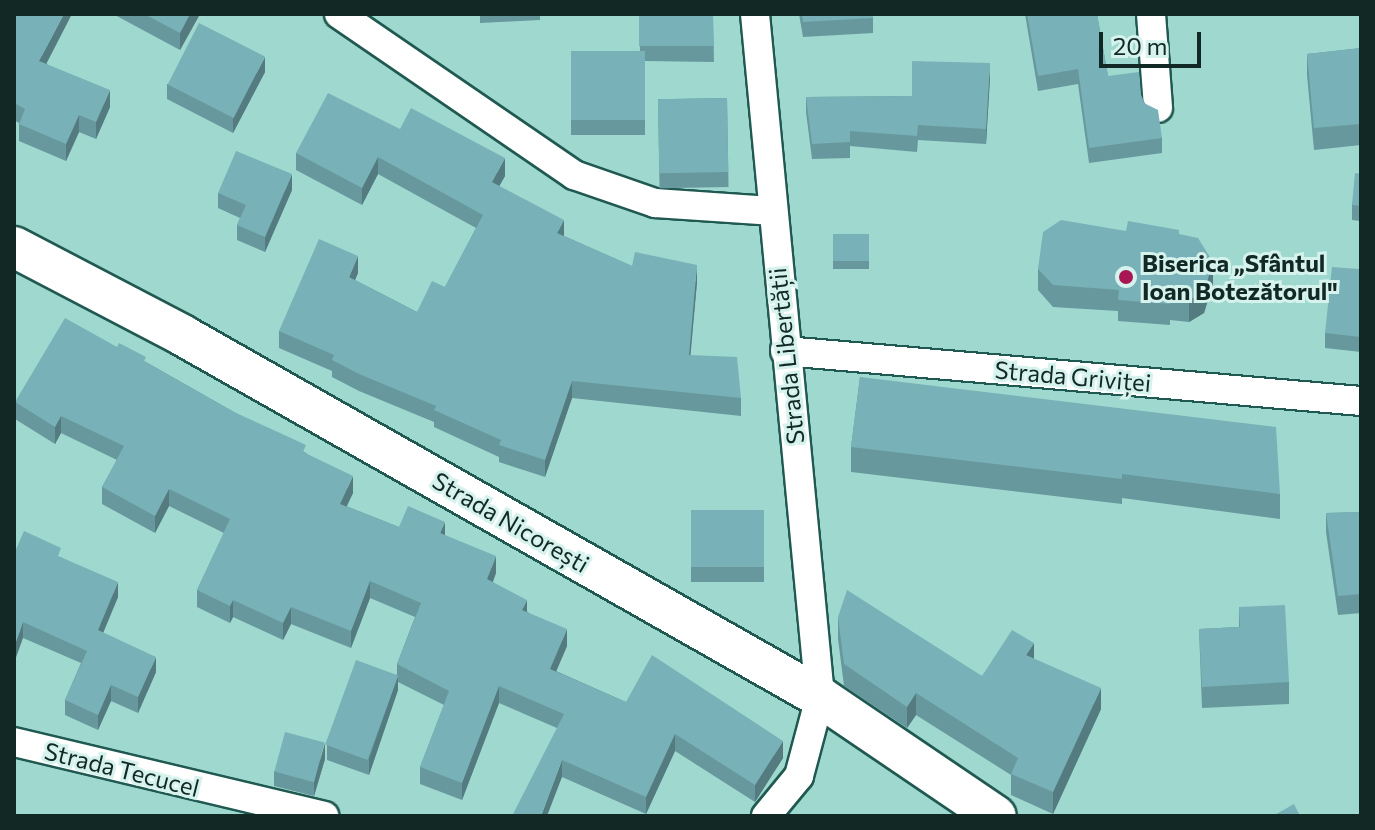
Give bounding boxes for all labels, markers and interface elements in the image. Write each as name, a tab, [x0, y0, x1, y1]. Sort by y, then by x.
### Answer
scale bar	[1103, 16, 1205, 66]
text: 20 m	[1113, 31, 1167, 60]
place label: Biserica „Sfântul Ioan Botezătorul"	[1142, 249, 1338, 305]
street label: Strada Libertății	[762, 266, 810, 446]
marker: Biserica „Sfântul Ioan Botezătorul"	[1117, 268, 1135, 286]
street label: Strada Griviței	[994, 355, 1152, 397]
street label: Strada Nicorești	[428, 466, 594, 578]
street label: Strada Tecucel	[42, 736, 202, 802]

